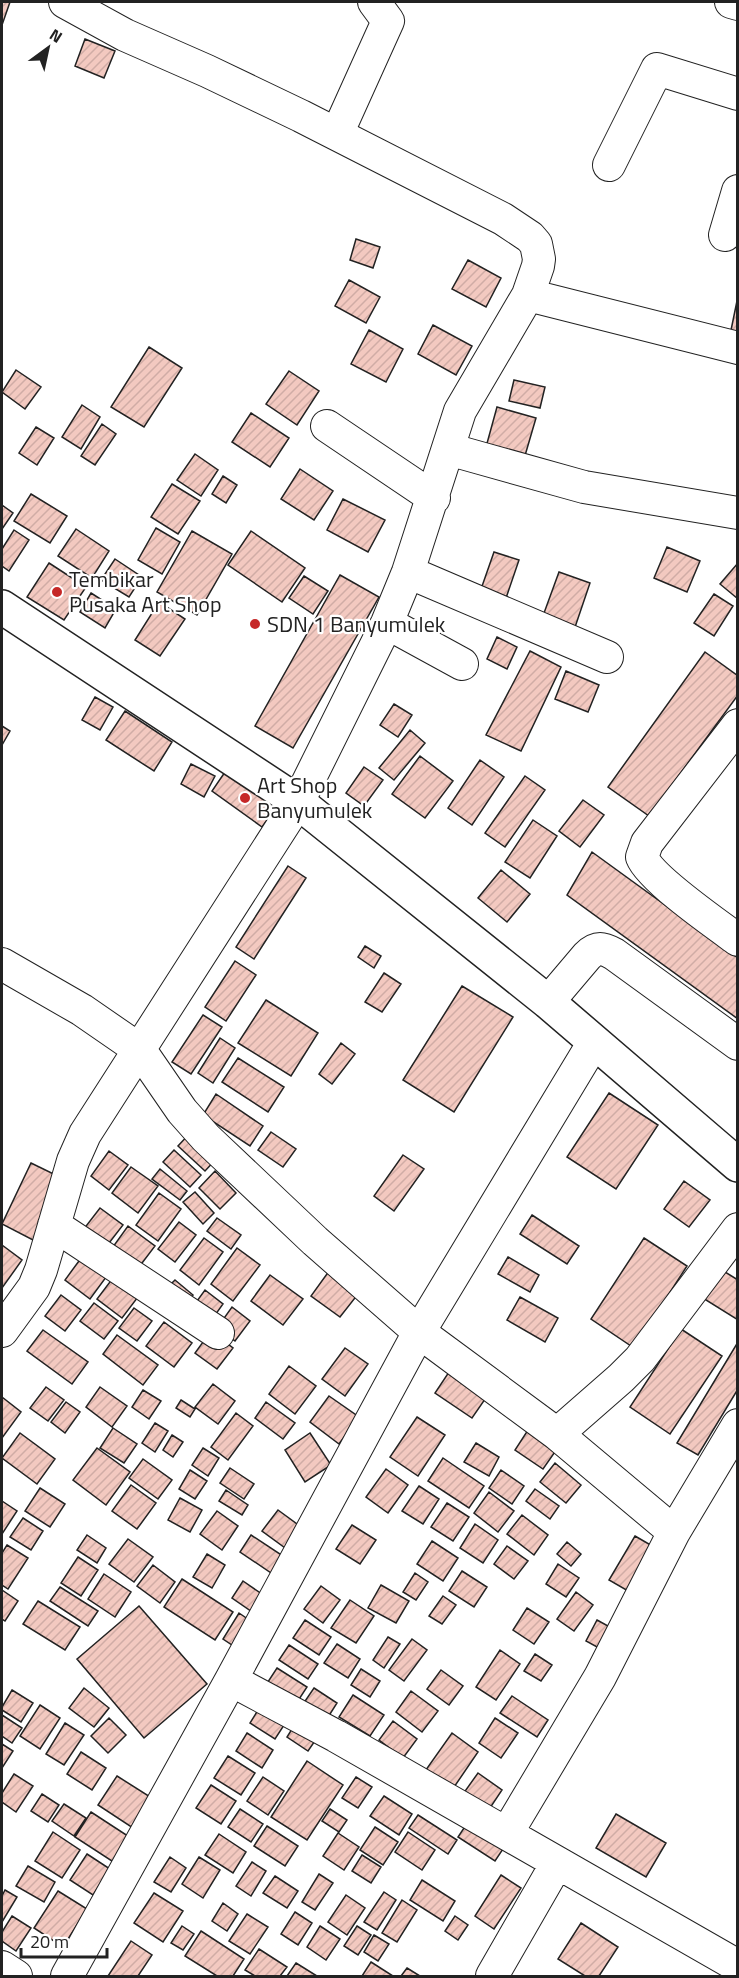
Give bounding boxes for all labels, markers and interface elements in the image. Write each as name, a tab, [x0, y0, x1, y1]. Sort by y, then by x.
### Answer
north arrow	[18, 18, 78, 78]
text: N	[45, 22, 67, 49]
place label: Tembikar Pusaka Art Shop	[69, 562, 222, 621]
marker: Tembikar Pusaka Art Shop	[50, 585, 64, 599]
place label: SDN 1 Banyumulek	[267, 607, 446, 641]
marker: SDN 1 Banyumulek	[248, 617, 262, 631]
place label: Art Shop Banyumulek	[257, 768, 373, 827]
marker: Art Shop Banyumulek	[238, 791, 252, 805]
scale bar	[21, 1921, 106, 1959]
text: 20 m	[30, 1928, 69, 1955]

